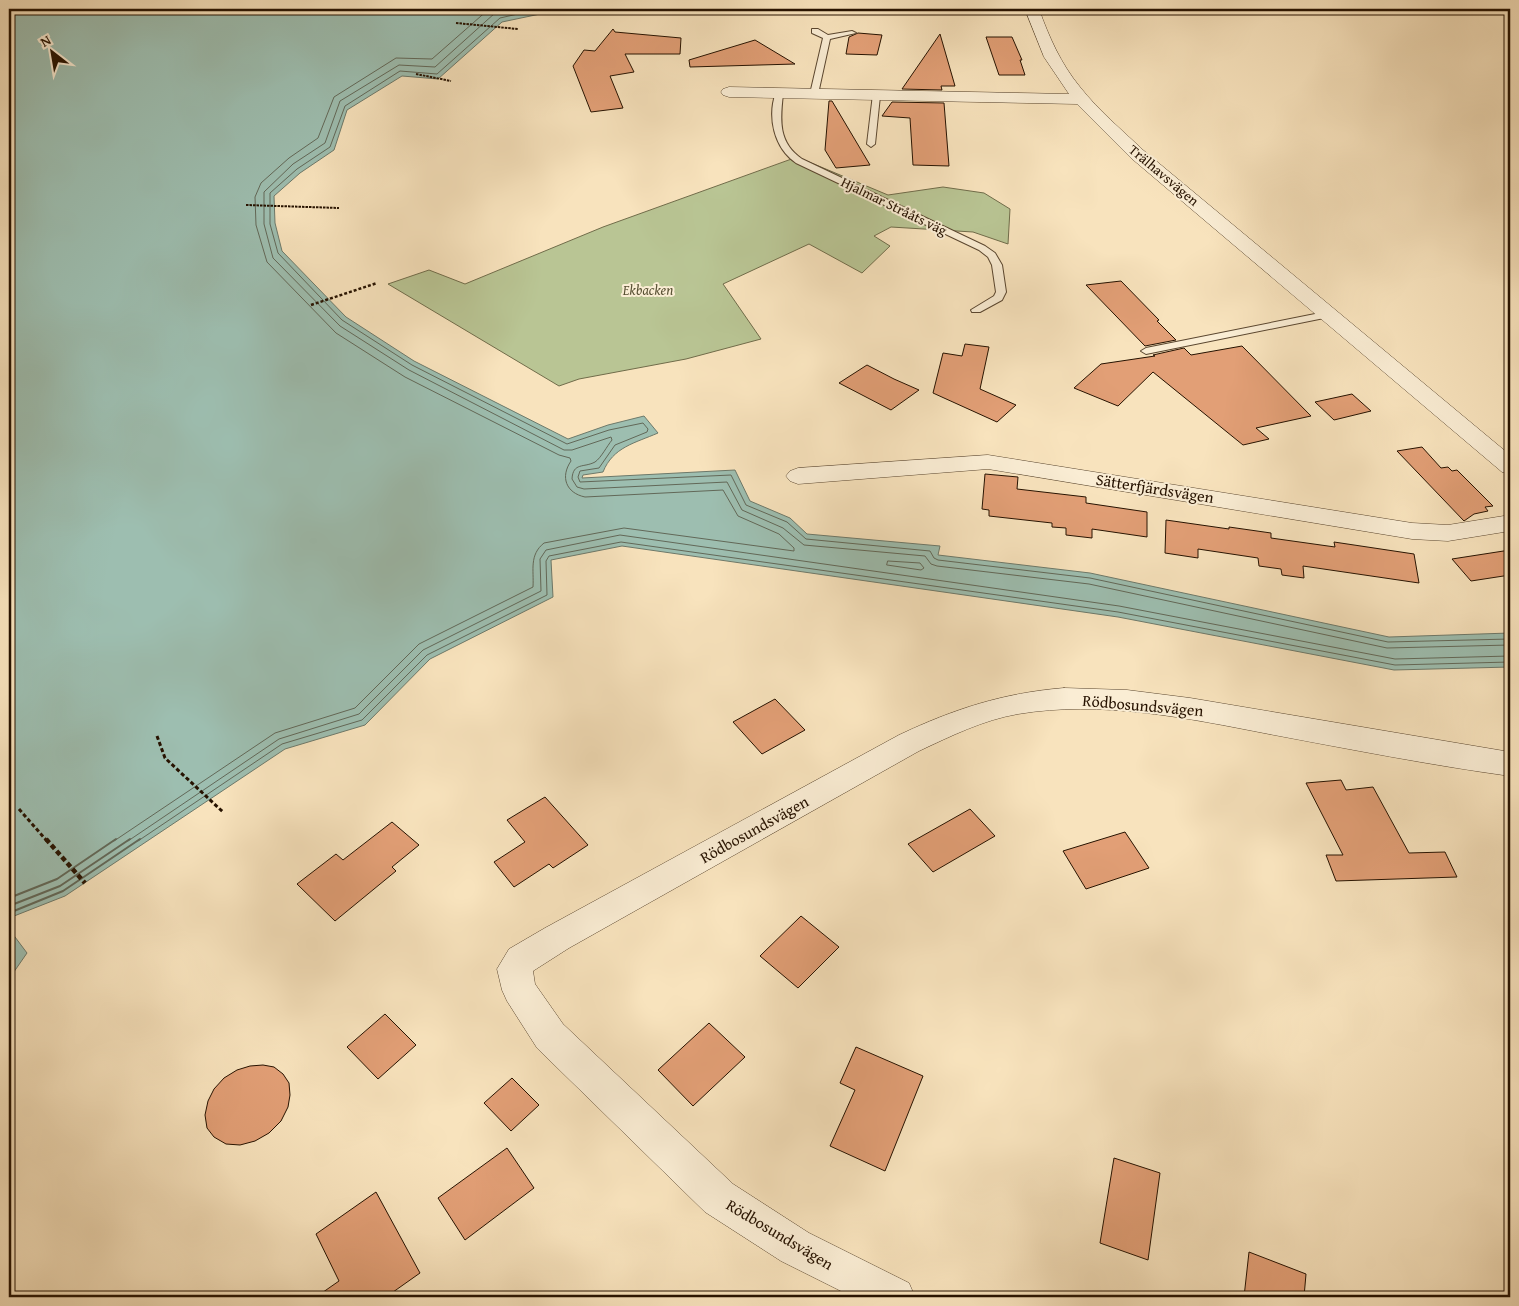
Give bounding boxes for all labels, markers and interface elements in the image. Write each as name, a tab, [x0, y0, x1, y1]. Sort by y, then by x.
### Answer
north arrow	[28, 28, 78, 78]
text: N	[36, 30, 55, 52]
street label: Trälhavsvägen	[1125, 140, 1203, 210]
street label: Hjalmar Strååts väg	[838, 172, 950, 240]
park label: Ekbacken	[622, 280, 673, 300]
street label: Sätterfjärdsvägen	[1094, 467, 1216, 509]
street label: Rödbosundsvägen	[1082, 688, 1204, 722]
street label: Rödbosundsvägen	[695, 789, 813, 869]
street label: Rödbosundsvägen	[722, 1192, 838, 1276]

